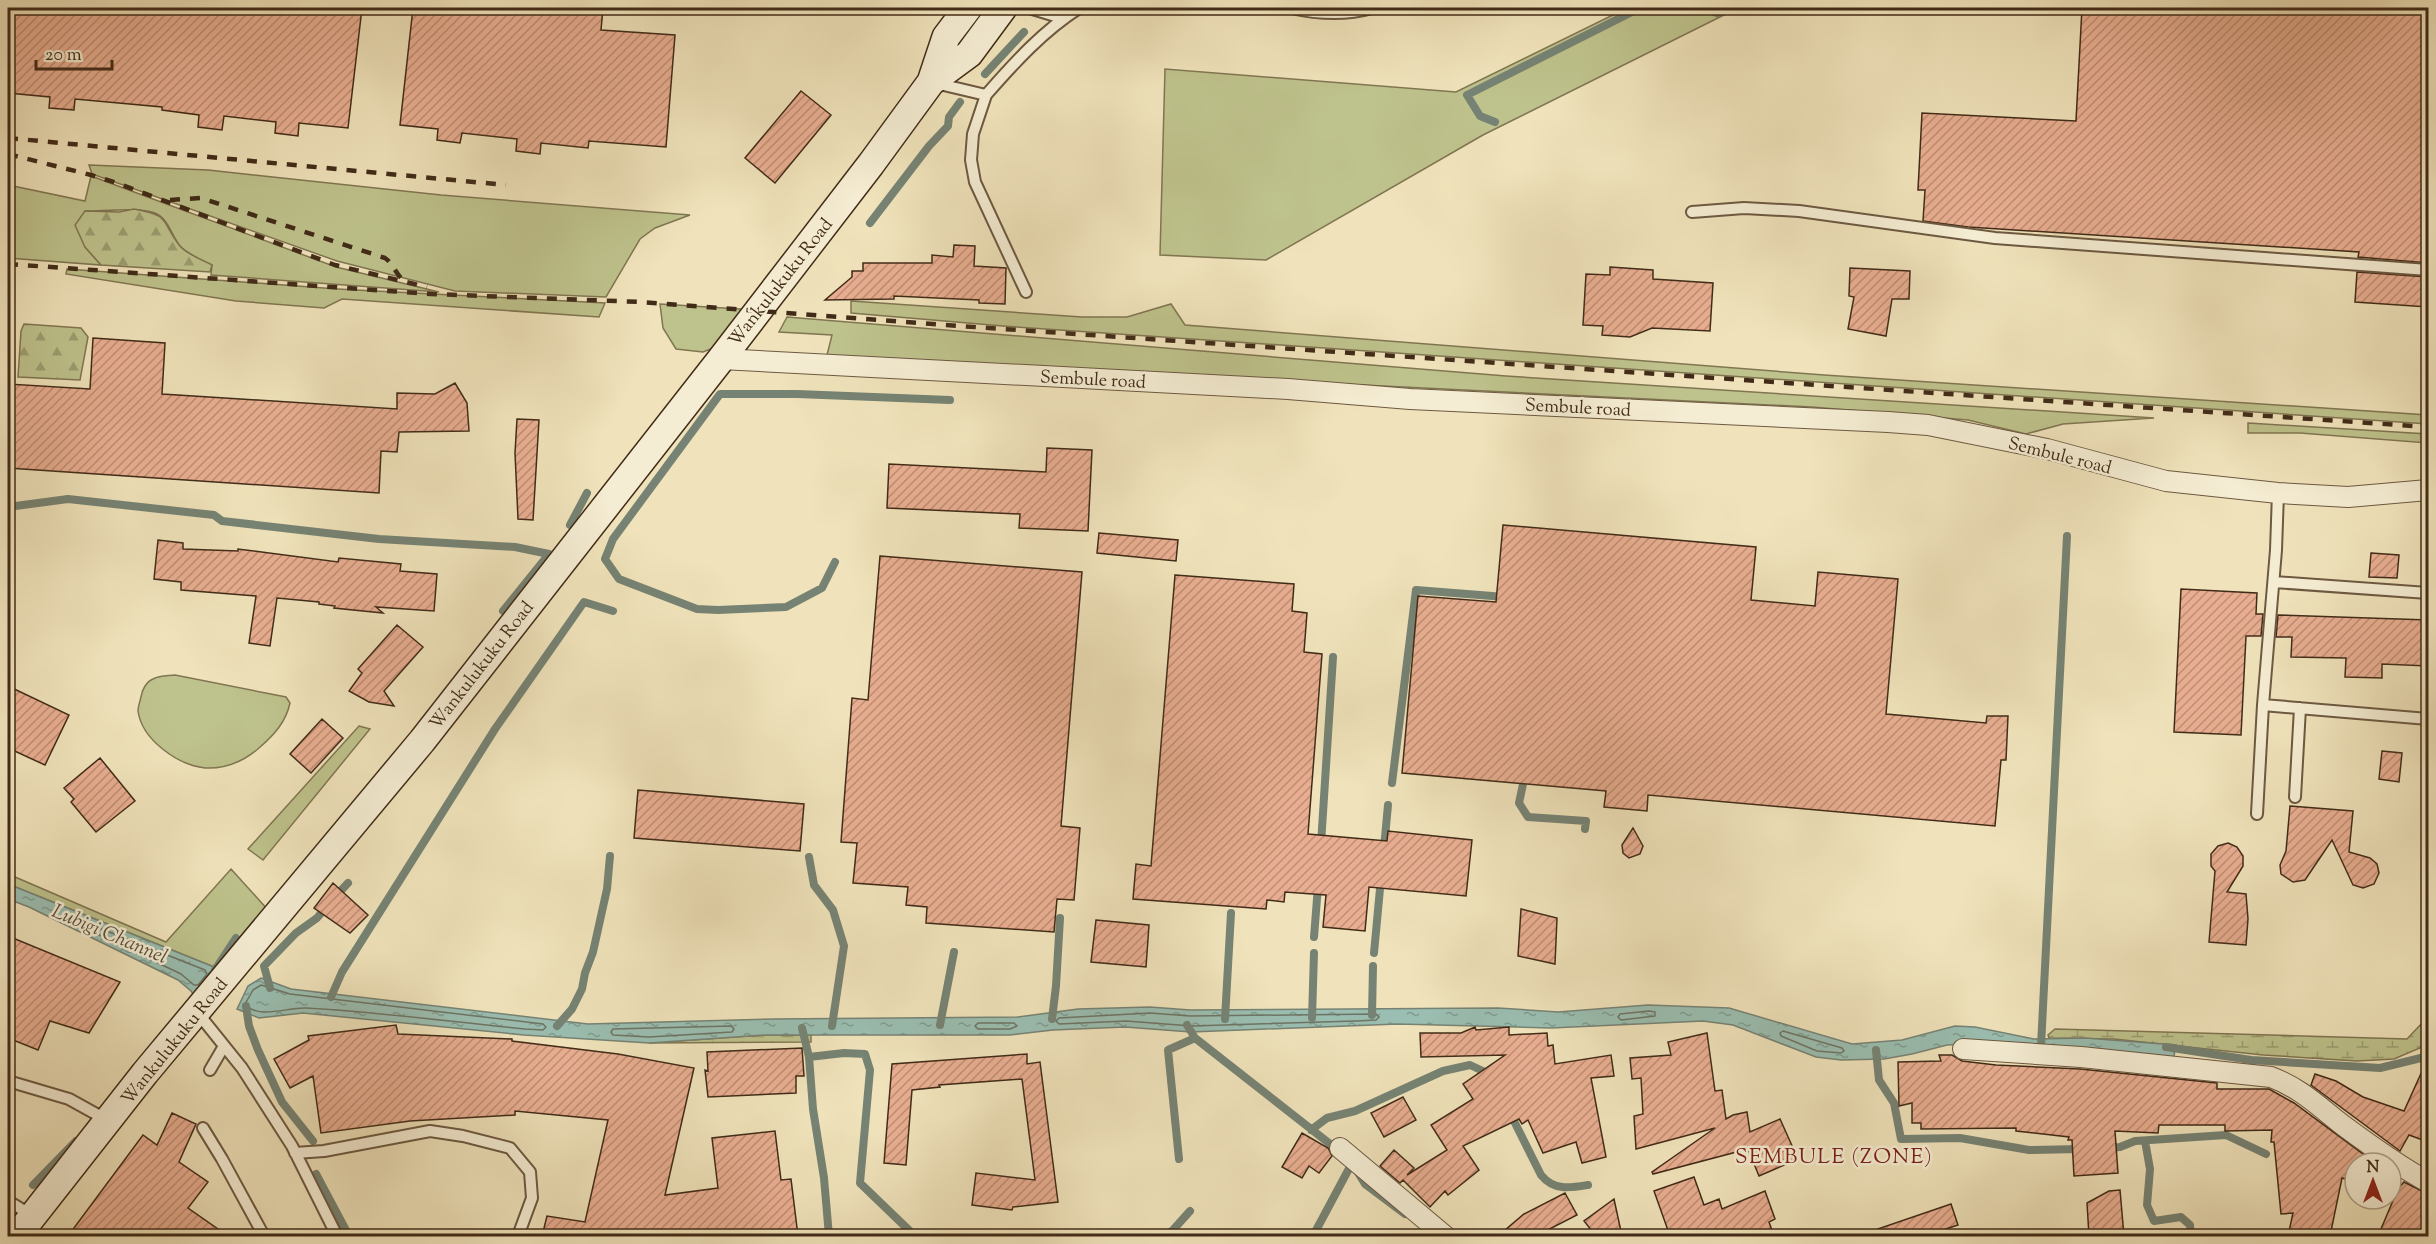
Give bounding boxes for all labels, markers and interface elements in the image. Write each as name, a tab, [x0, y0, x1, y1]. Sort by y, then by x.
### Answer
scale bar	[36, 33, 112, 71]
text: 20 m	[45, 43, 82, 69]
street label: Wankulukuku Road	[723, 213, 840, 353]
street label: Sembule road	[1039, 365, 1146, 397]
street label: Sembule road	[1524, 393, 1631, 425]
street label: Sembule road	[2005, 432, 2114, 482]
street label: Wankulukuku Road	[424, 596, 541, 736]
water label: Lubigi Channel	[47, 898, 171, 973]
street label: Wankulukuku Road	[116, 973, 235, 1111]
district label: SEMBULE (ZONE)	[1735, 1143, 1933, 1173]
north arrow	[2343, 1151, 2403, 1211]
text: N	[2367, 1157, 2380, 1180]

